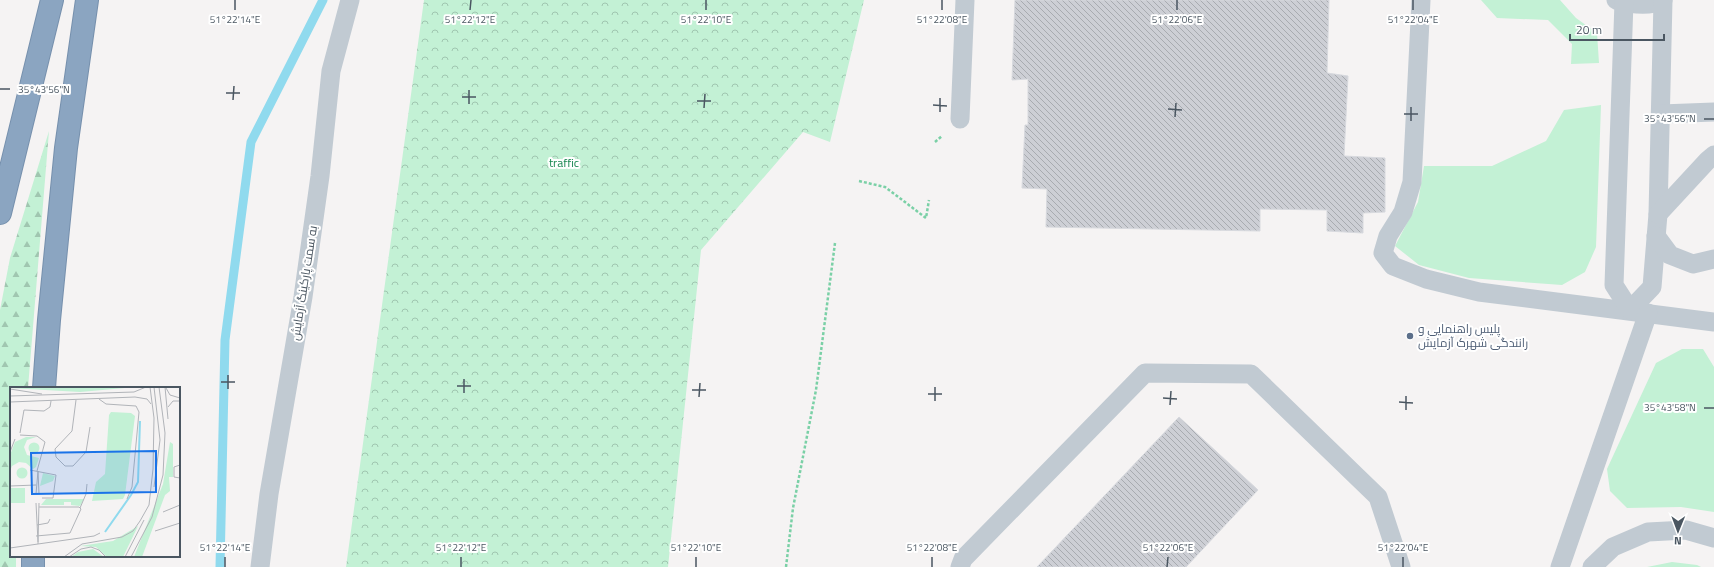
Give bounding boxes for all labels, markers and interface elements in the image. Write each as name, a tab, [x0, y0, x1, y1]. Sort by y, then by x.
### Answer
text: 51°22'14"E	[210, 12, 261, 27]
text: 51°22'12"E	[445, 12, 496, 27]
text: 51°22'10"E	[681, 12, 732, 27]
text: 51°22'08"E	[917, 12, 968, 27]
text: 51°22'06"E	[1152, 12, 1203, 27]
text: 51°22'04"E	[1388, 12, 1439, 27]
scale bar	[1570, 16, 1664, 42]
text: 20 m	[1576, 20, 1602, 39]
text: 35°43'56"N	[18, 82, 70, 97]
text: 35°43'56"N	[1644, 111, 1696, 126]
park label: traffic	[549, 153, 579, 172]
street label: به سمت پارکینگ آزمایش	[285, 224, 322, 342]
place label: پلیس راهنمایی و رانندگی شهرک آزمایش	[1418, 319, 1528, 352]
marker: پلیس راهنمایی و رانندگی شهرک آزمایش	[1405, 331, 1415, 341]
inset map	[10, 387, 180, 557]
text: 35°43'58"N	[1644, 400, 1696, 415]
north arrow	[1658, 511, 1698, 551]
text: N	[1674, 533, 1682, 549]
text: 51°22'14"E	[200, 540, 251, 555]
text: 51°22'12"E	[436, 540, 487, 555]
text: 51°22'10"E	[671, 540, 722, 555]
text: 51°22'08"E	[907, 540, 958, 555]
text: 51°22'06"E	[1143, 540, 1194, 555]
text: 51°22'04"E	[1378, 540, 1429, 555]

